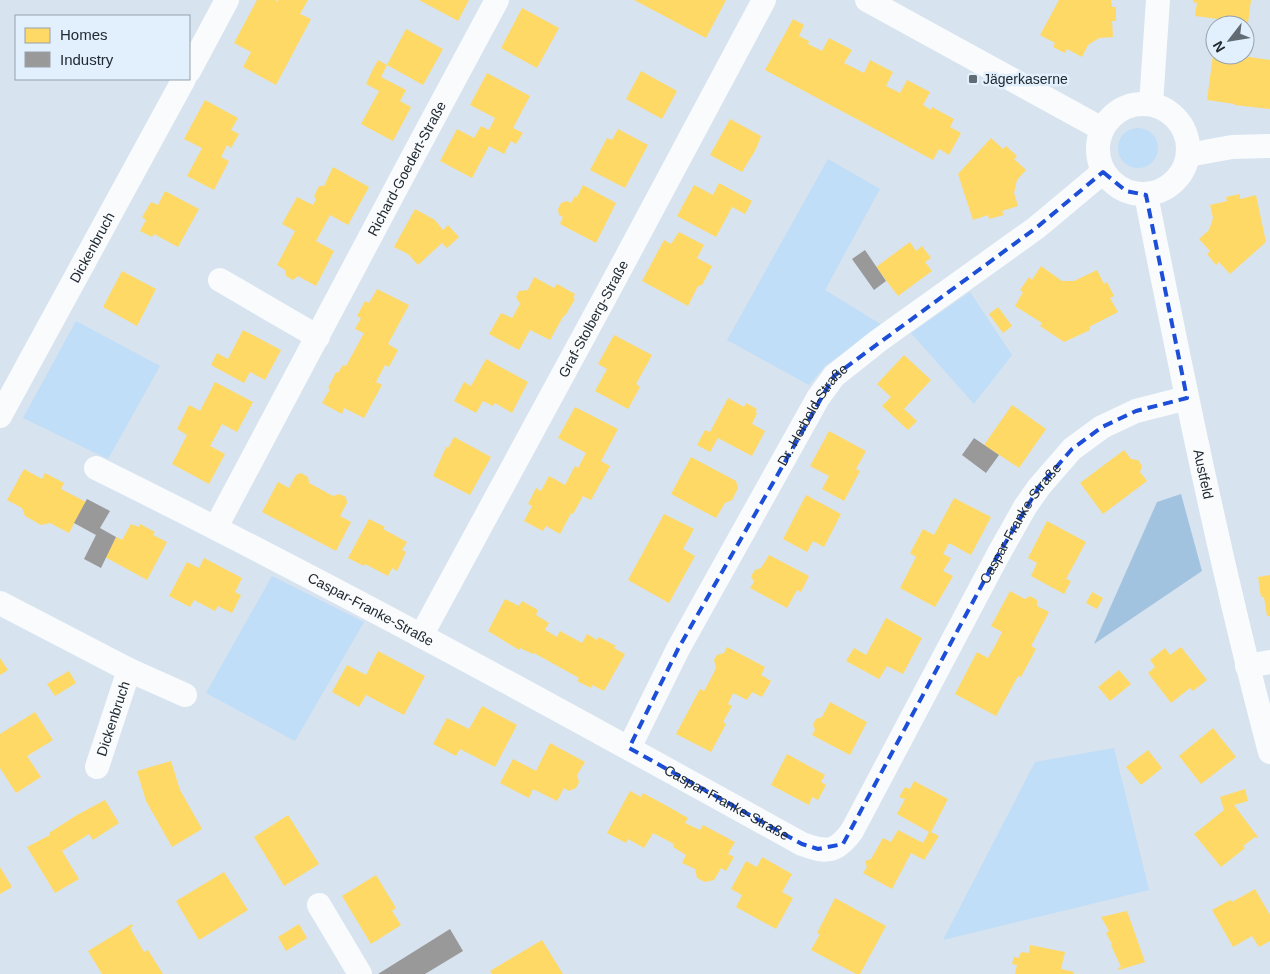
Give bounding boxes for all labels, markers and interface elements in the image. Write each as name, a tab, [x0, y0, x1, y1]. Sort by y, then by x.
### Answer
legend	[15, 15, 190, 80]
north arrow	[1205, 15, 1255, 65]
text: Homes	[60, 26, 108, 43]
text: N	[1209, 38, 1228, 55]
text: Industry	[60, 51, 114, 68]
place label: Jägerkaserne	[983, 71, 1068, 87]
marker: Jägerkaserne	[967, 73, 979, 85]
street label: Richard-Goedert-Straße	[364, 98, 449, 239]
street label: Dickenbruch	[66, 209, 118, 286]
street label: Graf-Stolberg-Straße	[555, 257, 631, 380]
street label: Dr.-Herbold-Straße	[774, 360, 851, 468]
street label: Austfeld	[1190, 448, 1217, 501]
street label: Caspar-Franke-Straße	[976, 459, 1064, 586]
street label: Caspar-Franke-Straße	[305, 569, 437, 649]
street label: Dickenbruch	[93, 679, 133, 758]
street label: Caspar-Franke-Straße	[662, 762, 792, 843]

